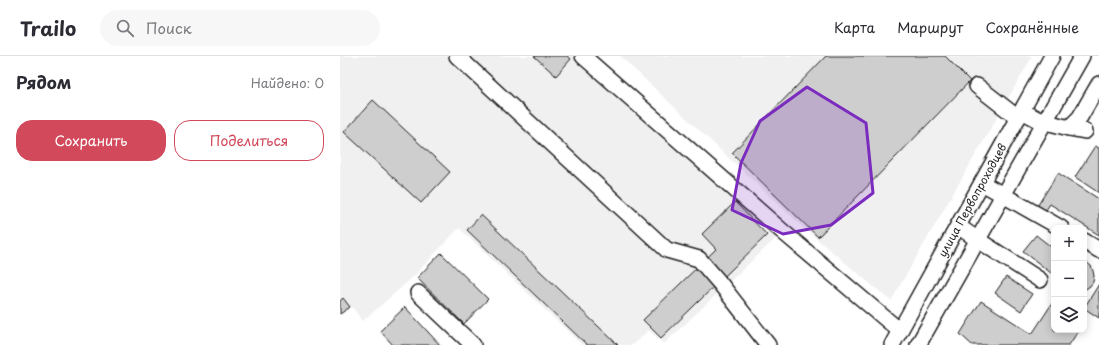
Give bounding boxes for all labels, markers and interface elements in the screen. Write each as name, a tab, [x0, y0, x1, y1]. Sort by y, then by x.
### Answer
search box	[100, 10, 380, 46]
text: Trailo	[20, 14, 76, 42]
text: Поиск	[146, 16, 192, 39]
icon: search	[114, 17, 136, 39]
text: Карта	[834, 17, 875, 38]
text: Маршрут	[897, 17, 963, 38]
text: Сохранённые	[985, 17, 1079, 38]
text: Рядом	[16, 69, 71, 95]
text: Найдено: 0	[251, 73, 324, 92]
button: Сохранить	[16, 120, 166, 161]
button: Поделиться	[174, 120, 324, 161]
street label: улица Первопроходцев	[934, 140, 1010, 260]
map controls	[1051, 225, 1087, 333]
button: +	[1051, 225, 1087, 261]
button: −	[1051, 261, 1087, 297]
button: layers	[1051, 297, 1087, 333]

